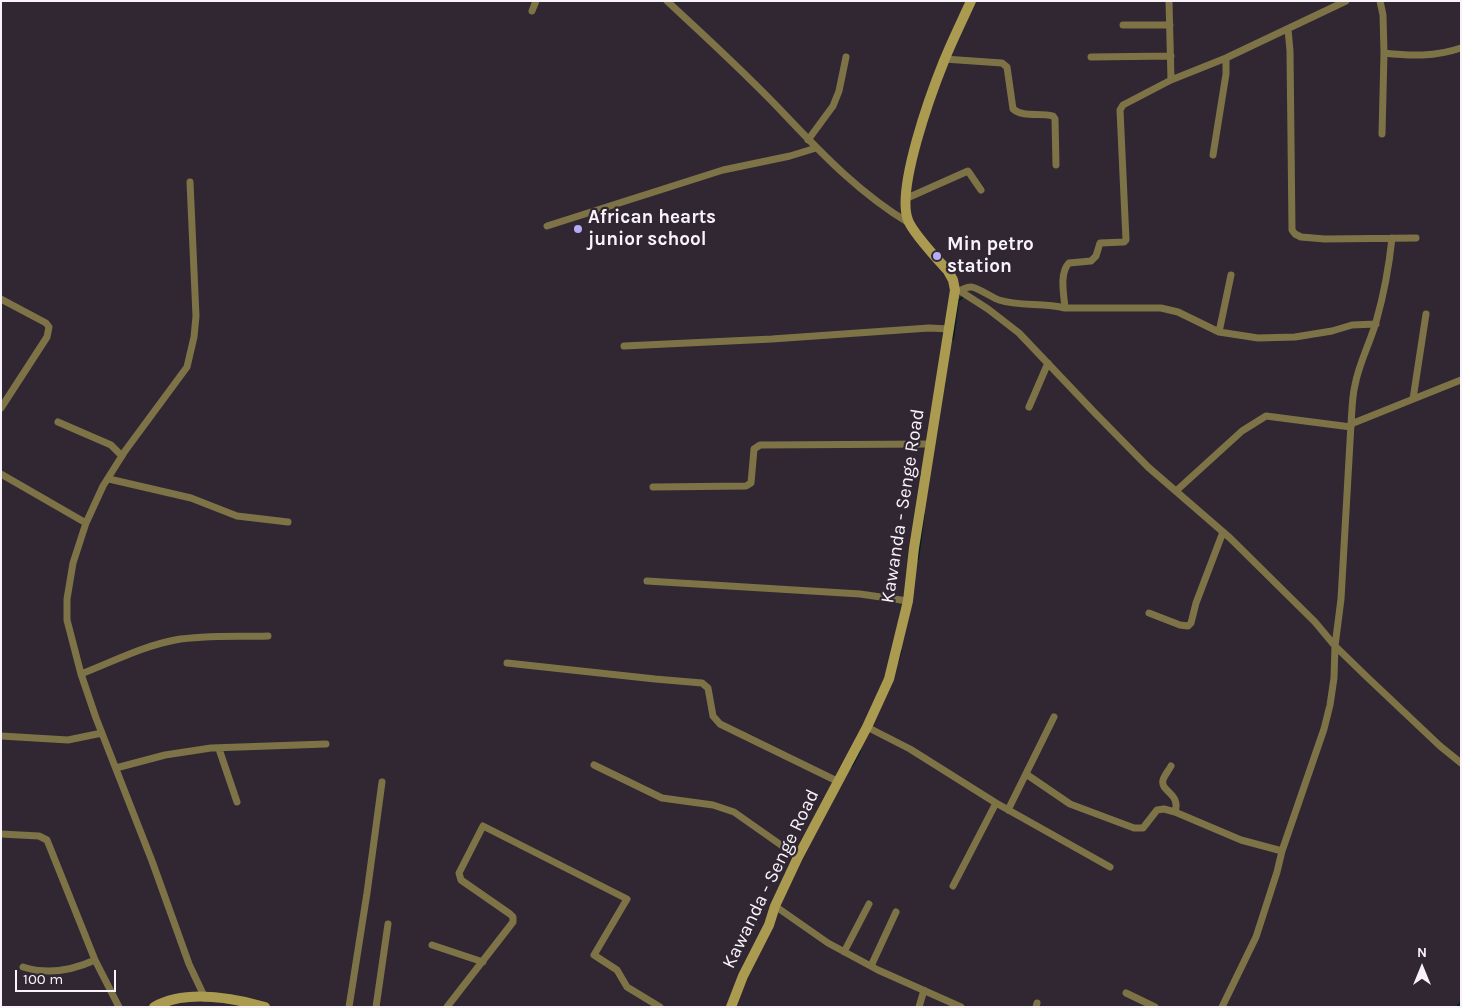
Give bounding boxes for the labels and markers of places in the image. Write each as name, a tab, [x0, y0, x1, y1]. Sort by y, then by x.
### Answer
place label: African hearts junior school	[588, 207, 716, 251]
marker: African hearts junior school	[572, 223, 584, 235]
place label: Min petro station	[947, 234, 1034, 278]
marker: Min petro station	[931, 250, 943, 262]

